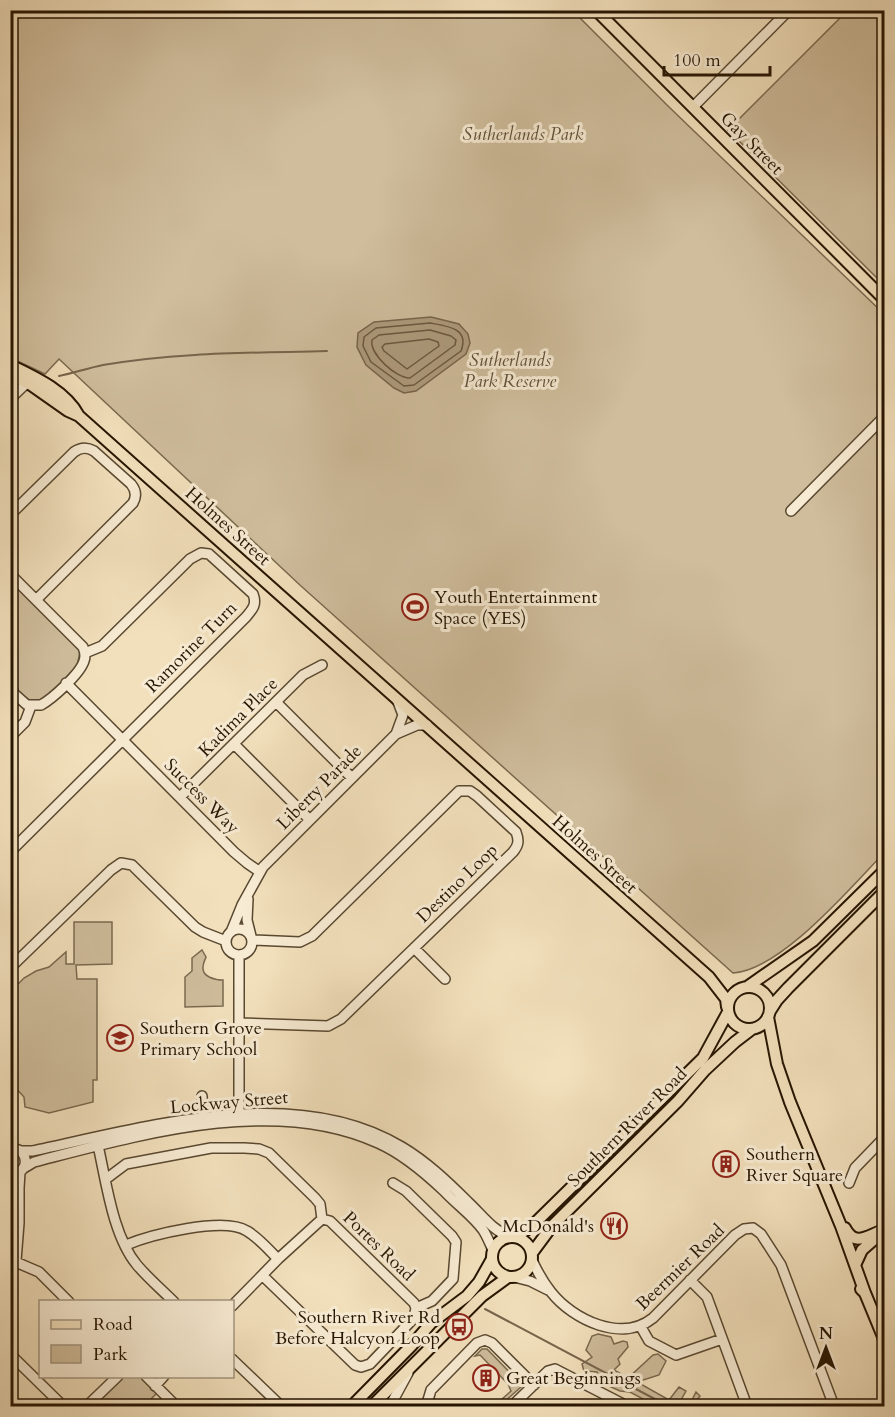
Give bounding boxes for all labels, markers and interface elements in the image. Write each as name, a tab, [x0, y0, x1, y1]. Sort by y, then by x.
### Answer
scale bar	[664, 39, 770, 77]
text: 100 m	[673, 48, 721, 73]
street label: Gay Street	[715, 106, 789, 181]
park label: Sutherlands Park	[463, 122, 583, 147]
park label: Sutherlands Park Reserve	[464, 348, 557, 394]
street label: Holmes Street	[180, 481, 276, 572]
place label: Youth Entertainment Space (YES)	[434, 585, 598, 631]
sports icon: Youth Entertainment Space (YES)	[400, 592, 430, 622]
street label: Ramorine Turn	[140, 596, 243, 699]
street label: Kadima Place	[193, 672, 284, 763]
street label: Liberty Parade	[271, 739, 367, 835]
street label: Success Way	[158, 753, 245, 840]
street label: Holmes Street	[547, 809, 643, 900]
street label: Destino Loop	[411, 838, 504, 929]
place label: Southern Grove Primary School	[140, 1016, 262, 1062]
school or university icon: Southern Grove Primary School	[105, 1023, 135, 1053]
street label: Southern River Road	[562, 1062, 693, 1193]
street label: Lockway Street	[169, 1085, 289, 1120]
place label: Southern River Square	[746, 1142, 843, 1188]
building icon: Southern River Square	[711, 1149, 741, 1179]
street label: Portes Road	[337, 1206, 420, 1287]
restaurant icon: McDonald's	[599, 1211, 629, 1241]
place label: McDonald's	[502, 1214, 594, 1239]
street label: Beermier Road	[630, 1218, 731, 1316]
legend	[39, 1300, 234, 1378]
place label: Southern River Rd Before Halcyon Loop	[275, 1305, 440, 1351]
text: Road	[93, 1312, 133, 1337]
bus stop icon: Southern River Rd Before Halcyon Loop	[444, 1312, 474, 1342]
north arrow	[796, 1318, 856, 1378]
text: N	[819, 1323, 833, 1345]
text: Park	[93, 1342, 128, 1367]
building icon: Great Beginnings	[471, 1363, 501, 1393]
place label: Great Beginnings	[506, 1366, 641, 1391]

